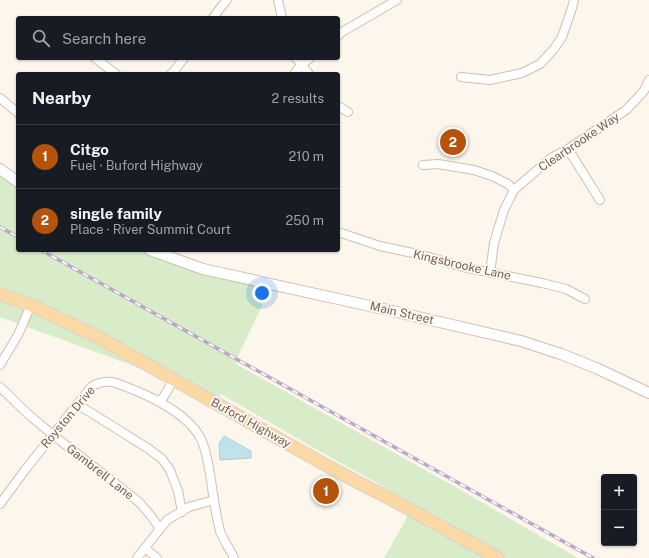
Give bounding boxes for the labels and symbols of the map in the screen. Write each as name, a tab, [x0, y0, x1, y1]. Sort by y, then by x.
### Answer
street label: Clearbrooke Way	[536, 109, 623, 174]
pin: 2	[440, 127, 466, 157]
street label: Kingsbrooke Lane	[412, 247, 512, 283]
your location	[252, 283, 272, 303]
street label: Main Street	[369, 299, 436, 327]
street label: Royston Drive	[38, 383, 98, 451]
street label: Buford Highway	[208, 395, 294, 451]
street label: Gambrell Lane	[64, 441, 137, 503]
pin: 1	[313, 476, 339, 506]

